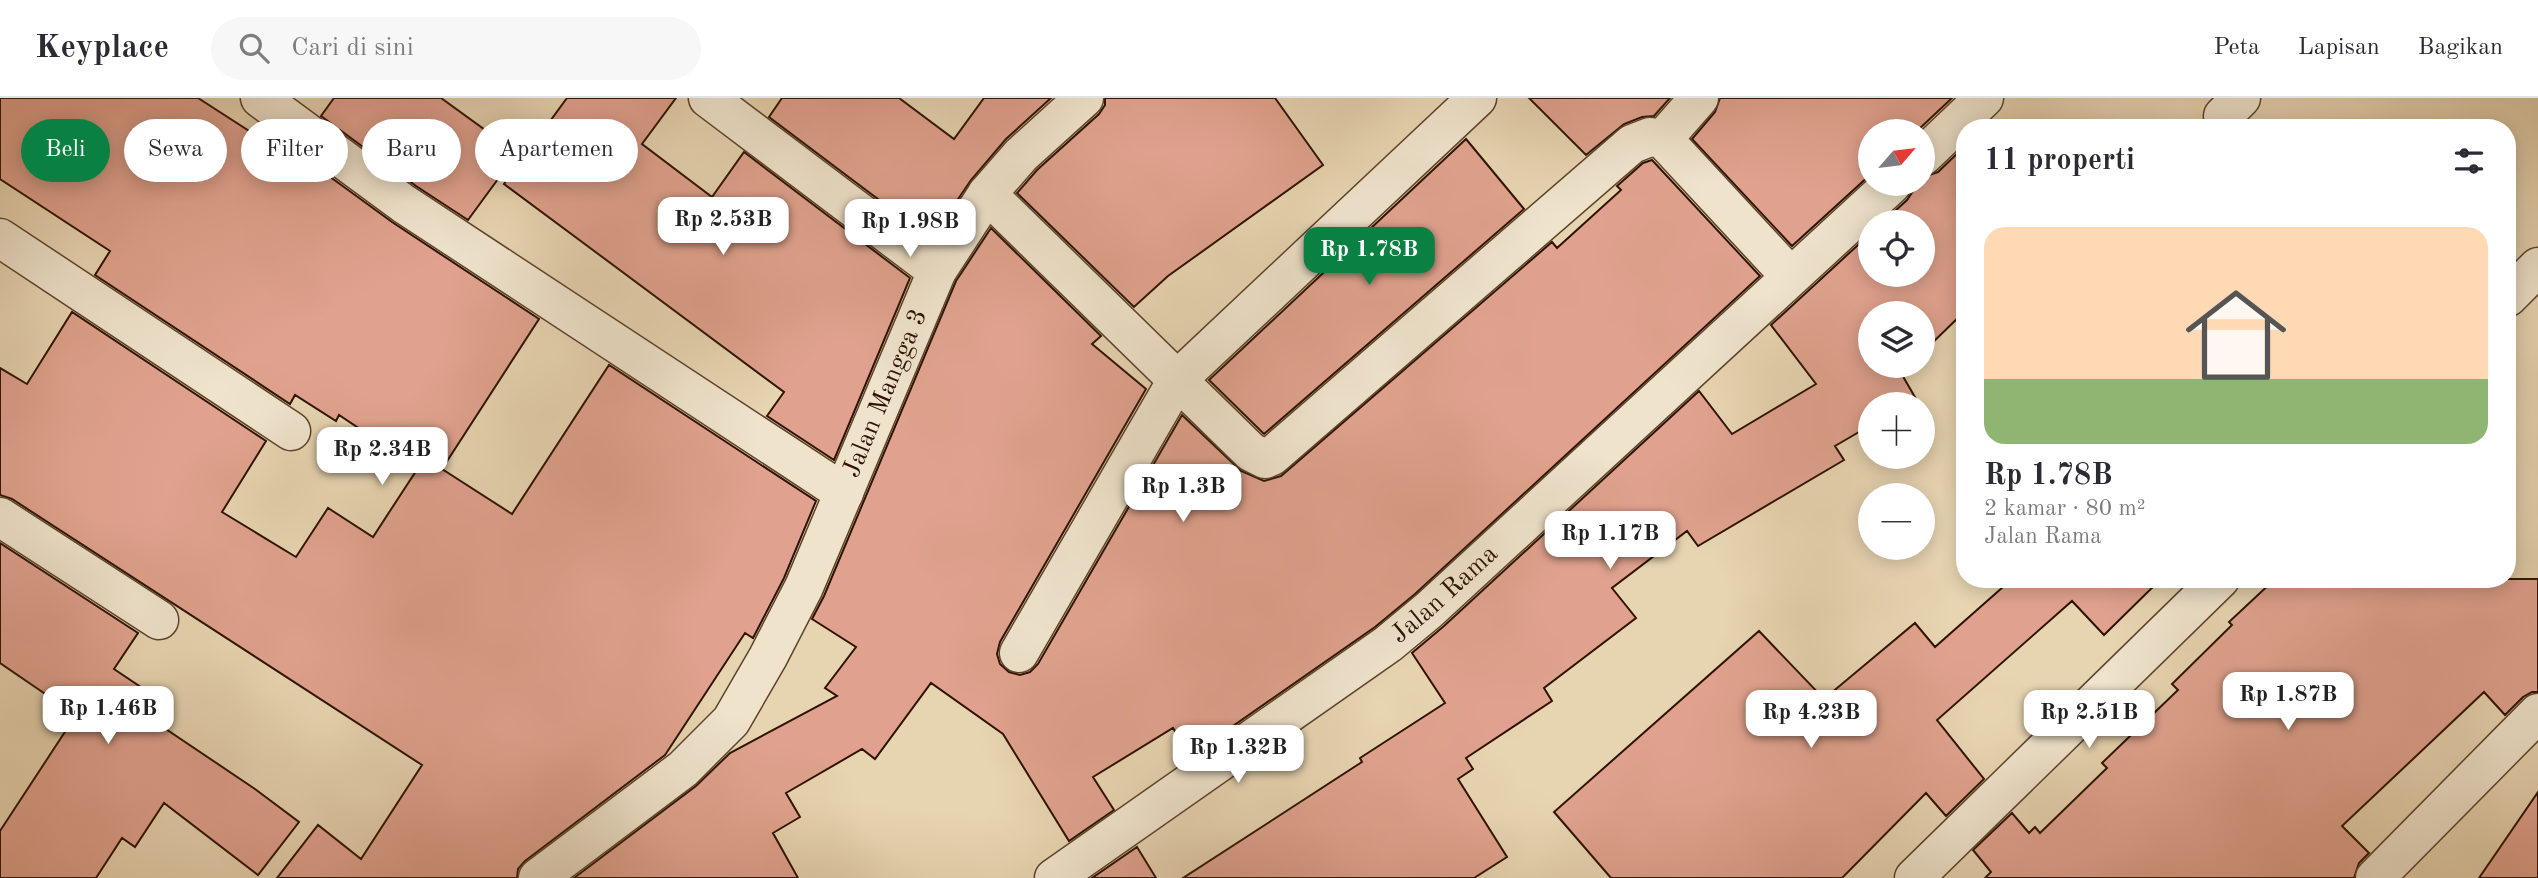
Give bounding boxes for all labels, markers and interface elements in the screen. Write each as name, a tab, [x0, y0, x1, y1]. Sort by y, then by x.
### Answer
search box	[211, 17, 701, 80]
icon: search	[235, 29, 273, 67]
text: Keyplace	[35, 32, 169, 65]
text: Cari di sini	[291, 35, 414, 61]
text: Peta	[2213, 36, 2260, 60]
text: Lapisan	[2298, 36, 2380, 60]
text: Bagikan	[2418, 36, 2503, 60]
chip: Beli	[21, 119, 110, 182]
chip: Sewa	[124, 119, 227, 182]
chip: Filter	[241, 119, 348, 182]
chip: Baru	[362, 119, 461, 182]
chip: Apartemen	[475, 119, 638, 182]
north arrow	[1858, 119, 1936, 196]
map controls	[1858, 119, 1935, 560]
icon: filters	[2450, 142, 2488, 180]
text: 11 properti	[1984, 146, 2135, 176]
pin: Rp 2.53B	[651, 198, 795, 257]
pin: Rp 1.98B	[838, 200, 982, 259]
text: Rp 2.53B	[674, 208, 772, 231]
text: Rp 1.98B	[861, 210, 959, 233]
button: locate	[1858, 210, 1935, 287]
pin: Rp 1.78B	[1297, 228, 1441, 287]
text: Rp 1.78B	[1320, 238, 1418, 261]
icon: home	[2173, 272, 2299, 398]
button: layers	[1858, 301, 1935, 378]
street label: Jalan Mangga 3	[839, 305, 932, 481]
button: +	[1858, 392, 1935, 469]
pin: Rp 2.34B	[310, 428, 454, 487]
text: Rp 2.34B	[333, 438, 431, 461]
text: Rp 1.78B	[1984, 461, 2113, 491]
pin: Rp 1.3B	[1118, 464, 1248, 524]
text: Rp 1.3B	[1140, 475, 1226, 498]
button: −	[1858, 483, 1935, 560]
text: 2 kamar · 80 m²	[1984, 497, 2146, 520]
pin: Rp 1.17B	[1538, 512, 1682, 571]
text: Rp 1.17B	[1561, 522, 1659, 545]
text: Jalan Rama	[1984, 525, 2102, 548]
street label: Jalan Rama	[1386, 540, 1503, 649]
pin: Rp 1.87B	[2216, 672, 2360, 732]
text: Rp 1.87B	[2239, 683, 2337, 706]
pin: Rp 1.46B	[36, 686, 180, 746]
pin: Rp 4.23B	[1739, 690, 1883, 750]
pin: Rp 2.51B	[2017, 690, 2161, 750]
text: Rp 1.46B	[59, 697, 157, 720]
text: Rp 4.23B	[1762, 701, 1860, 724]
text: Rp 2.51B	[2040, 701, 2138, 724]
pin: Rp 1.32B	[1166, 726, 1310, 785]
text: Rp 1.32B	[1189, 736, 1287, 759]

